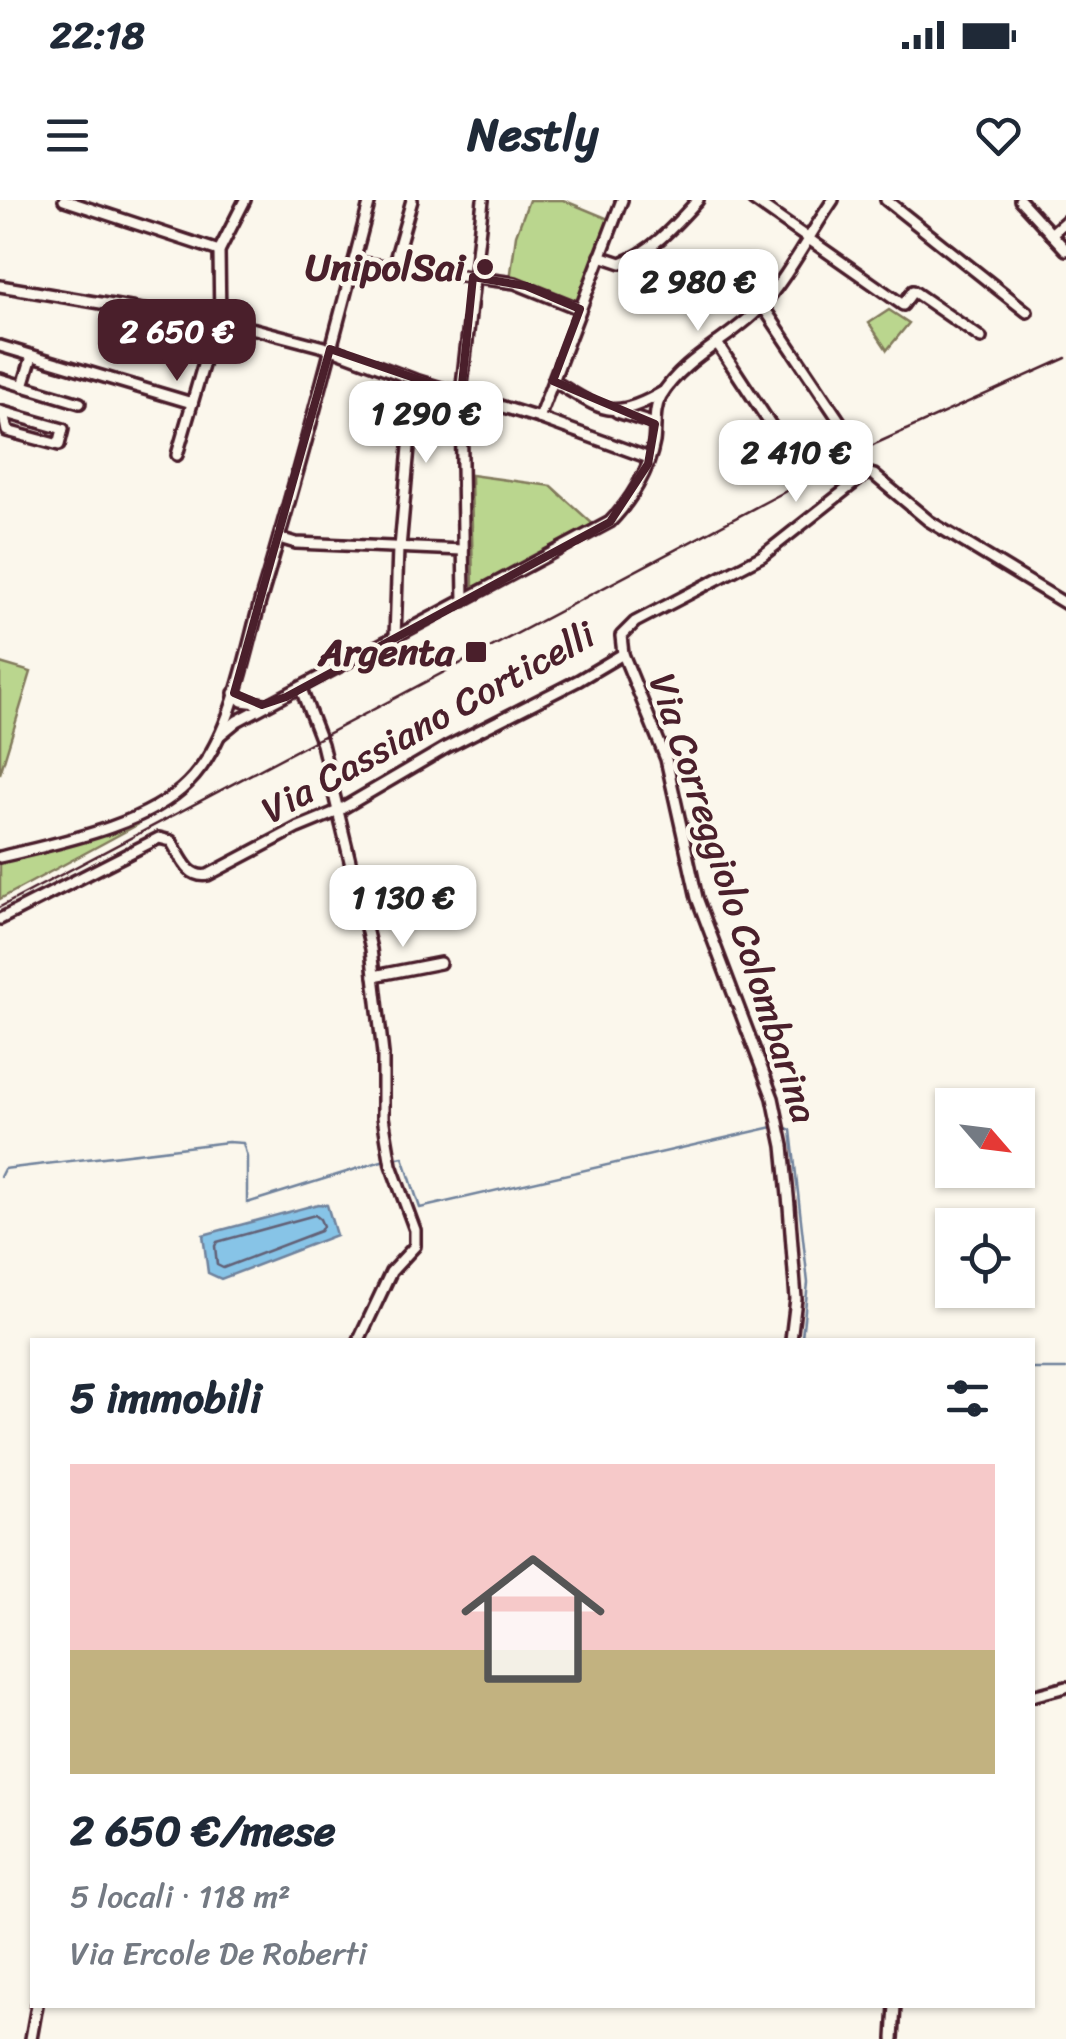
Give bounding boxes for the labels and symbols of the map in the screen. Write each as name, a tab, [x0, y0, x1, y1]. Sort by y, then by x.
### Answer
place label: UnipolSai	[305, 234, 467, 301]
pin: 2 980 €	[606, 249, 790, 334]
marker: UnipolSai	[474, 256, 496, 278]
pin: 2 650 €	[85, 299, 269, 384]
pin: 1 290 €	[334, 381, 518, 466]
pin: 2 410 €	[704, 420, 888, 505]
street label: Via Cassiano Corticelli	[249, 602, 609, 842]
place label: Argenta	[316, 619, 455, 686]
marker: Argenta	[463, 639, 489, 665]
street label: Via Correggiolo Colombarina	[629, 664, 838, 1132]
pin: 1 130 €	[311, 865, 495, 950]
north arrow	[935, 1088, 1035, 1188]

